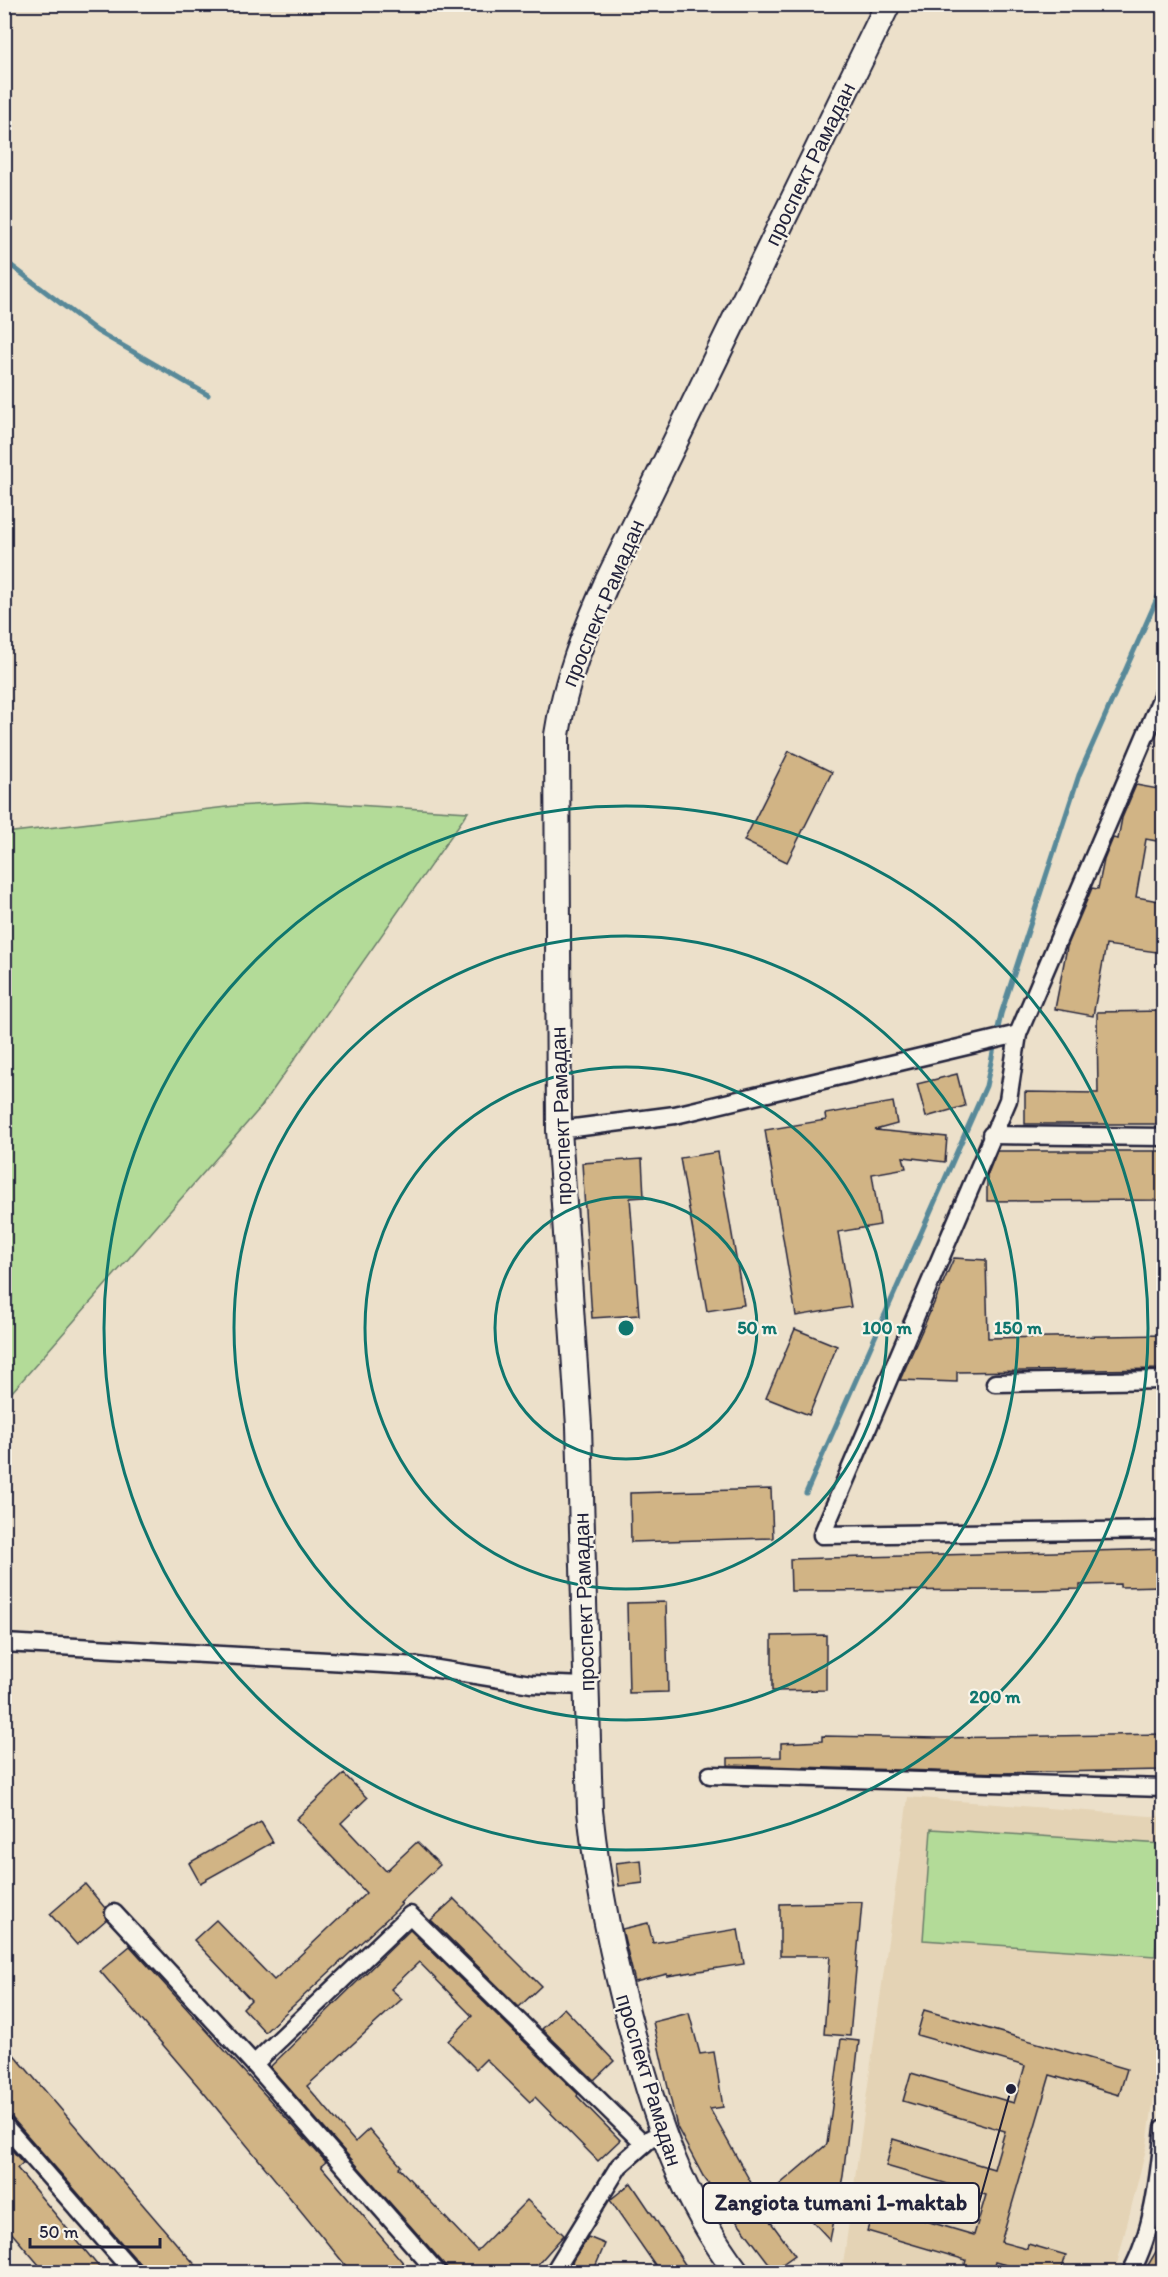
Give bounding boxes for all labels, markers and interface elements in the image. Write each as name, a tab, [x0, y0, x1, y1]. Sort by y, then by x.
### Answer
street label: проспект Рамадан	[760, 78, 860, 250]
street label: проспект Рамадан	[557, 516, 649, 690]
street label: проспект Рамадан	[545, 1026, 577, 1206]
text: 50 m	[737, 1317, 778, 1339]
text: 100 m	[862, 1317, 913, 1339]
text: 150 m	[994, 1317, 1043, 1339]
centre of rings	[616, 1318, 636, 1338]
street label: проспект Рамадан	[568, 1512, 600, 1692]
text: 200 m	[970, 1686, 1021, 1708]
street label: проспект Рамадан	[611, 1991, 687, 2169]
callout: Zangiota tumani 1-maktab	[703, 2183, 979, 2223]
text: Zangiota tumani 1-maktab	[715, 2189, 967, 2216]
scale bar	[30, 2211, 160, 2249]
text: 50 m	[39, 2221, 79, 2243]

